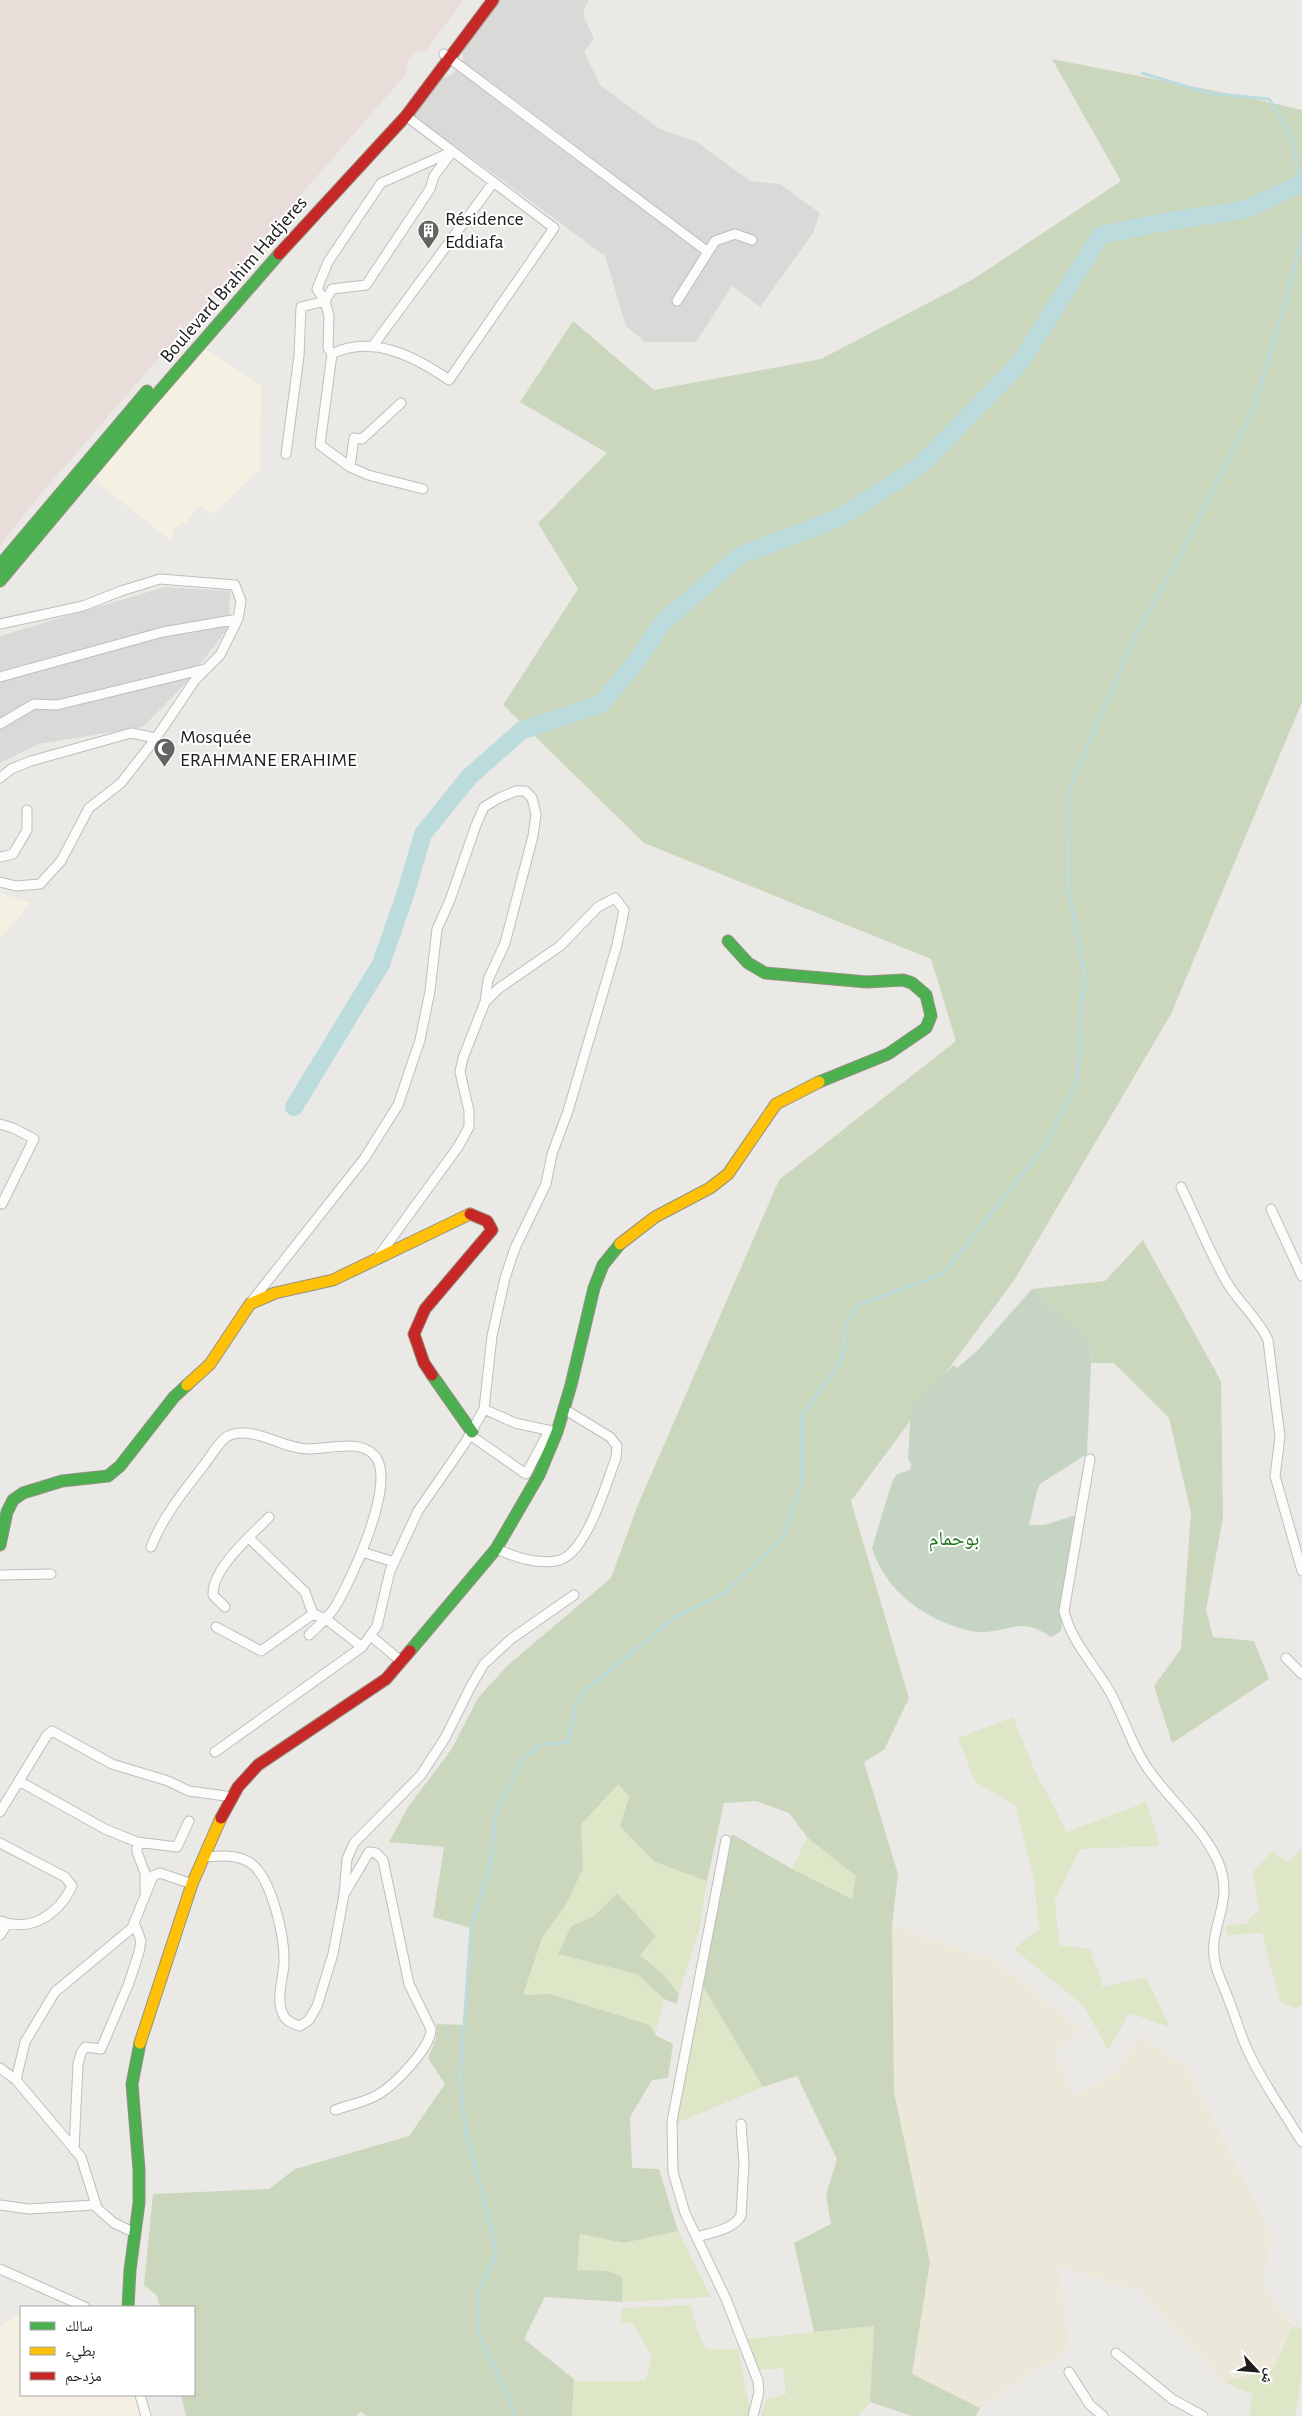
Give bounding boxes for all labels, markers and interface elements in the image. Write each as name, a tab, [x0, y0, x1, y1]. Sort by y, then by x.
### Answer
street label: Boulevard Brahim Hadjeres	[156, 193, 311, 367]
place label: Résidence Eddiafa	[445, 209, 524, 252]
building icon: Résidence Eddiafa	[417, 218, 441, 249]
place label: Mosquée ERAHMANE ERAHIME	[180, 727, 357, 770]
mosque icon: Mosquée ERAHMANE ERAHIME	[152, 736, 176, 767]
park label: بوحمام	[929, 1529, 979, 1552]
legend	[20, 2306, 195, 2396]
text: سالك	[65, 2319, 93, 2334]
text: بطيء	[65, 2344, 95, 2363]
north arrow	[1232, 2346, 1282, 2396]
text: ش	[1257, 2366, 1277, 2386]
text: مزدحم	[65, 2369, 102, 2386]

